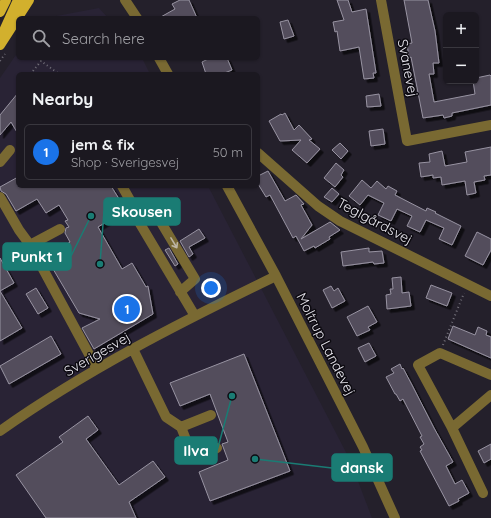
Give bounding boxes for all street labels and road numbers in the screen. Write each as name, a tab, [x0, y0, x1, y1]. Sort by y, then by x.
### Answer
street label: Svanevej	[394, 37, 422, 99]
street label: Teglgårdsvej	[334, 194, 416, 248]
street label: Moltrup Landevej	[292, 290, 360, 398]
street label: Sverigesvej	[61, 328, 133, 380]

